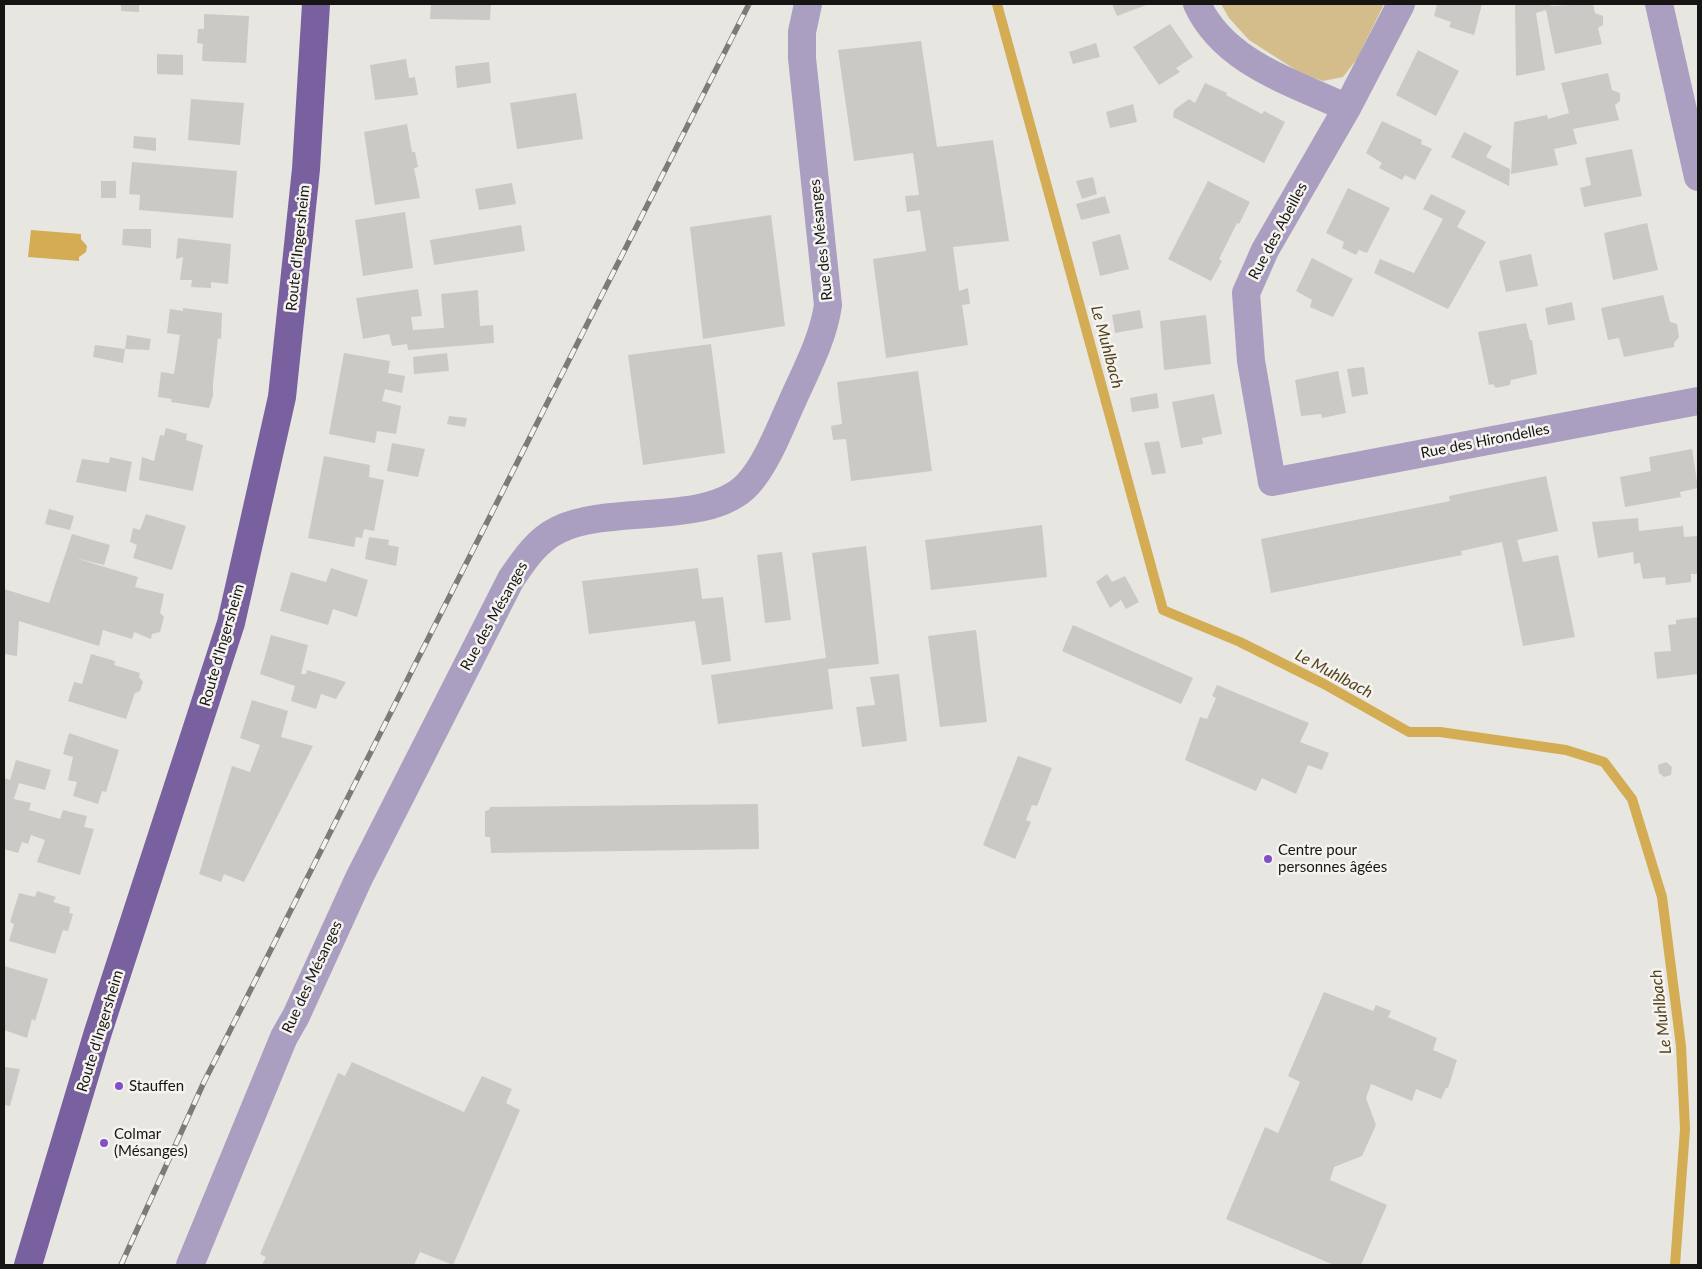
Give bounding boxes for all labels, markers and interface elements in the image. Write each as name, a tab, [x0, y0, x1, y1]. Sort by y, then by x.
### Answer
street label: Rue des Mésanges	[806, 178, 836, 302]
street label: Rue des Abeilles	[1245, 179, 1311, 283]
street label: Route d'Ingersheim	[282, 184, 314, 312]
water label: Le Muhlbach	[1087, 303, 1127, 391]
street label: Rue des Hirondelles	[1419, 420, 1551, 462]
street label: Rue des Mésanges	[457, 558, 531, 674]
street label: Route d'Ingersheim	[196, 582, 248, 708]
water label: Le Muhlbach	[1292, 646, 1376, 702]
place label: Centre pour personnes âgées	[1278, 841, 1387, 876]
marker: Centre pour personnes âgées	[1262, 853, 1274, 865]
street label: Rue des Mésanges	[278, 918, 346, 1036]
street label: Route d'Ingersheim	[73, 968, 127, 1094]
water label: Le Muhlbach	[1646, 969, 1676, 1055]
place label: Stauffen	[129, 1077, 184, 1095]
marker: Stauffen	[113, 1080, 125, 1092]
place label: Colmar (Mésanges)	[114, 1125, 188, 1160]
marker: Colmar (Mésanges)	[98, 1137, 110, 1149]

